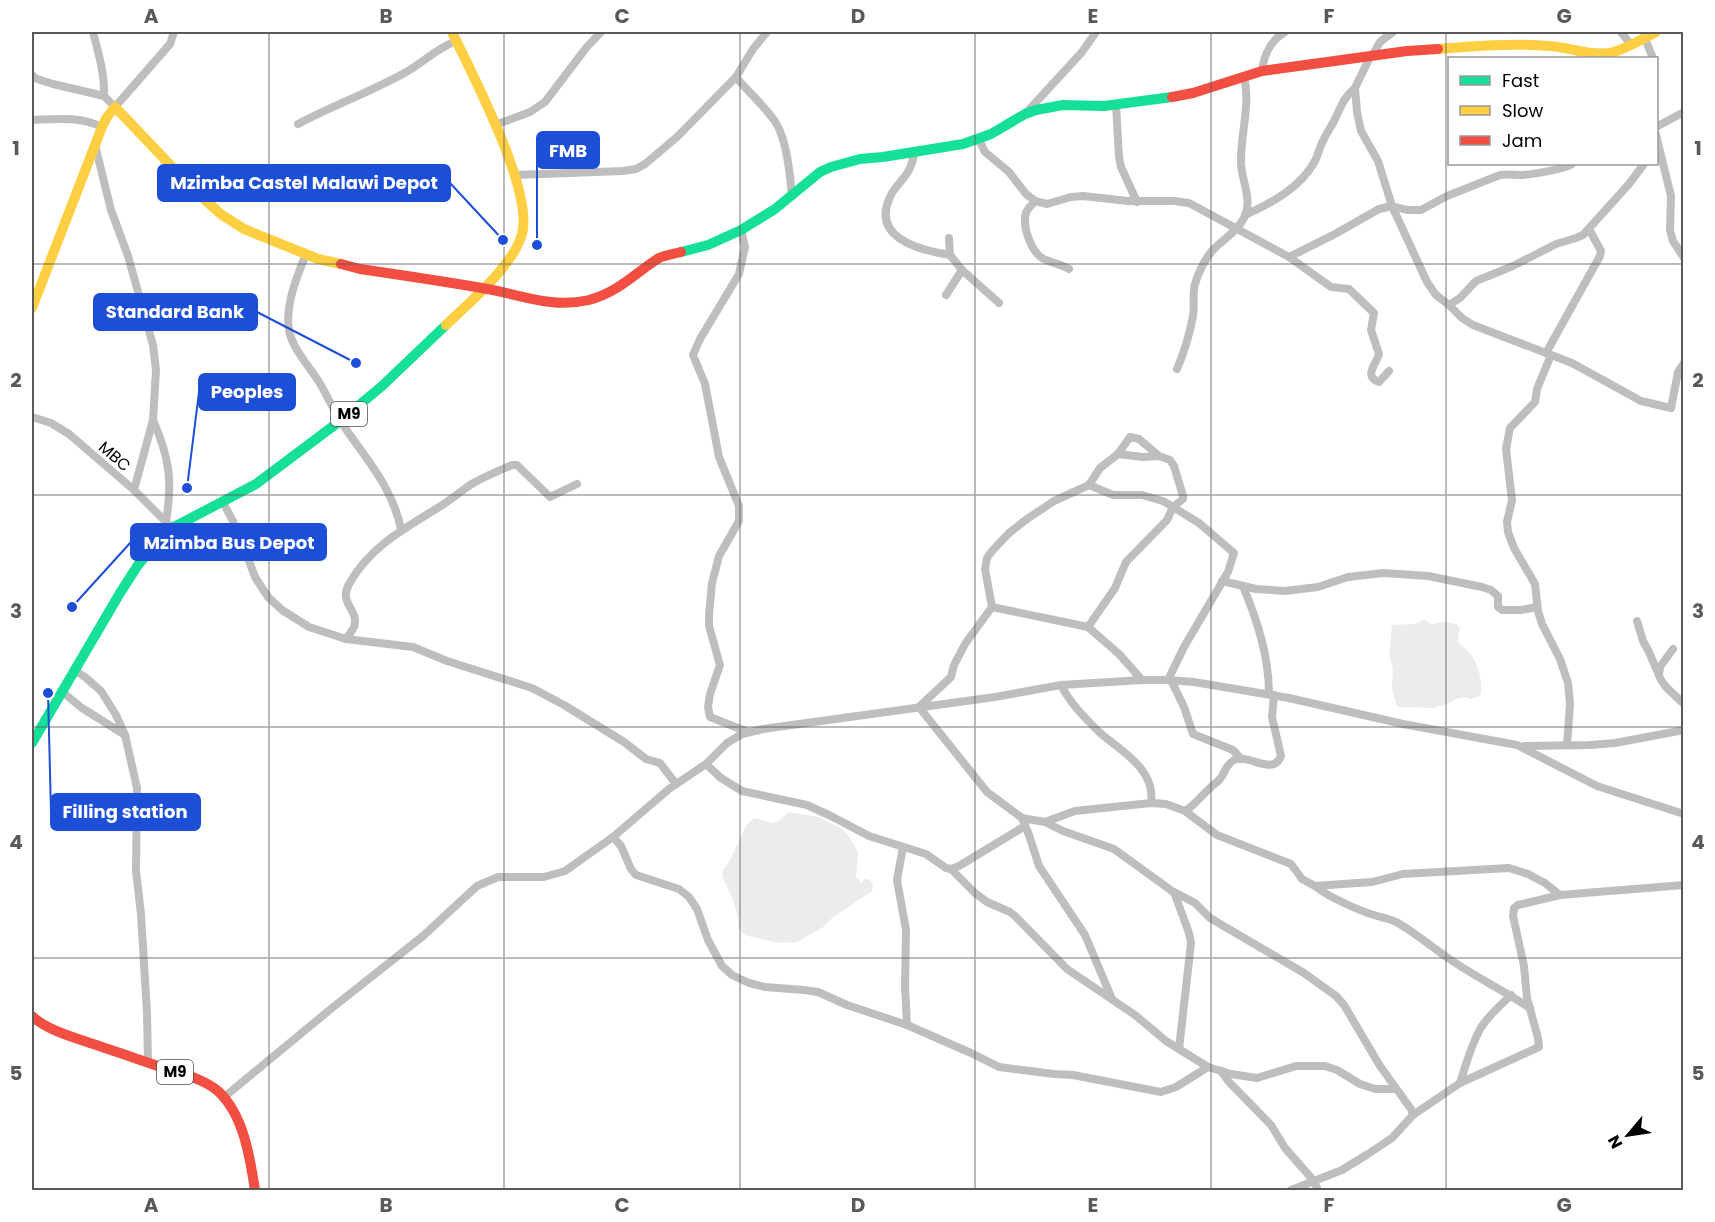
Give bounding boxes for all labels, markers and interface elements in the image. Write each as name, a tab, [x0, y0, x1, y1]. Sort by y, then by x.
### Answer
text: A	[144, 2, 159, 30]
text: B	[379, 2, 393, 30]
text: C	[614, 2, 630, 30]
text: D	[851, 2, 865, 30]
text: E	[1088, 2, 1098, 30]
text: F	[1324, 2, 1335, 30]
text: G	[1556, 2, 1572, 30]
legend	[1448, 57, 1658, 165]
text: Fast	[1502, 68, 1539, 93]
text: Slow	[1502, 98, 1544, 123]
text: Jam	[1502, 128, 1542, 153]
callout: FMB	[537, 132, 599, 168]
text: 1	[12, 134, 20, 162]
text: 1	[1694, 134, 1702, 162]
text: FMB	[549, 138, 587, 163]
callout: Mzimba Castel Malawi Depot	[158, 165, 450, 201]
text: Mzimba Castel Malawi Depot	[170, 170, 438, 195]
callout: Standard Bank	[94, 294, 257, 330]
text: Standard Bank	[106, 299, 245, 324]
text: 2	[10, 366, 22, 394]
text: 2	[1692, 366, 1704, 394]
callout: Peoples	[199, 374, 295, 410]
text: Peoples	[211, 379, 283, 404]
road number: M9	[331, 402, 367, 426]
street label: MBC	[94, 436, 136, 477]
callout: Mzimba Bus Depot	[131, 524, 326, 560]
text: Mzimba Bus Depot	[143, 530, 315, 555]
text: 3	[10, 597, 22, 625]
text: 3	[1692, 597, 1704, 625]
callout: Filling station	[51, 794, 200, 830]
text: Filling station	[62, 799, 188, 824]
text: 4	[9, 828, 23, 856]
text: 4	[1691, 828, 1705, 856]
text: 5	[10, 1059, 23, 1087]
text: 5	[1692, 1059, 1705, 1087]
road number: M9	[157, 1060, 193, 1084]
north arrow	[1598, 1105, 1658, 1165]
text: N	[1602, 1131, 1628, 1153]
text: A	[144, 1191, 159, 1219]
text: B	[379, 1191, 393, 1219]
text: C	[614, 1191, 630, 1219]
text: D	[851, 1191, 865, 1219]
text: E	[1088, 1191, 1098, 1219]
text: F	[1324, 1191, 1335, 1219]
text: G	[1556, 1191, 1572, 1219]

